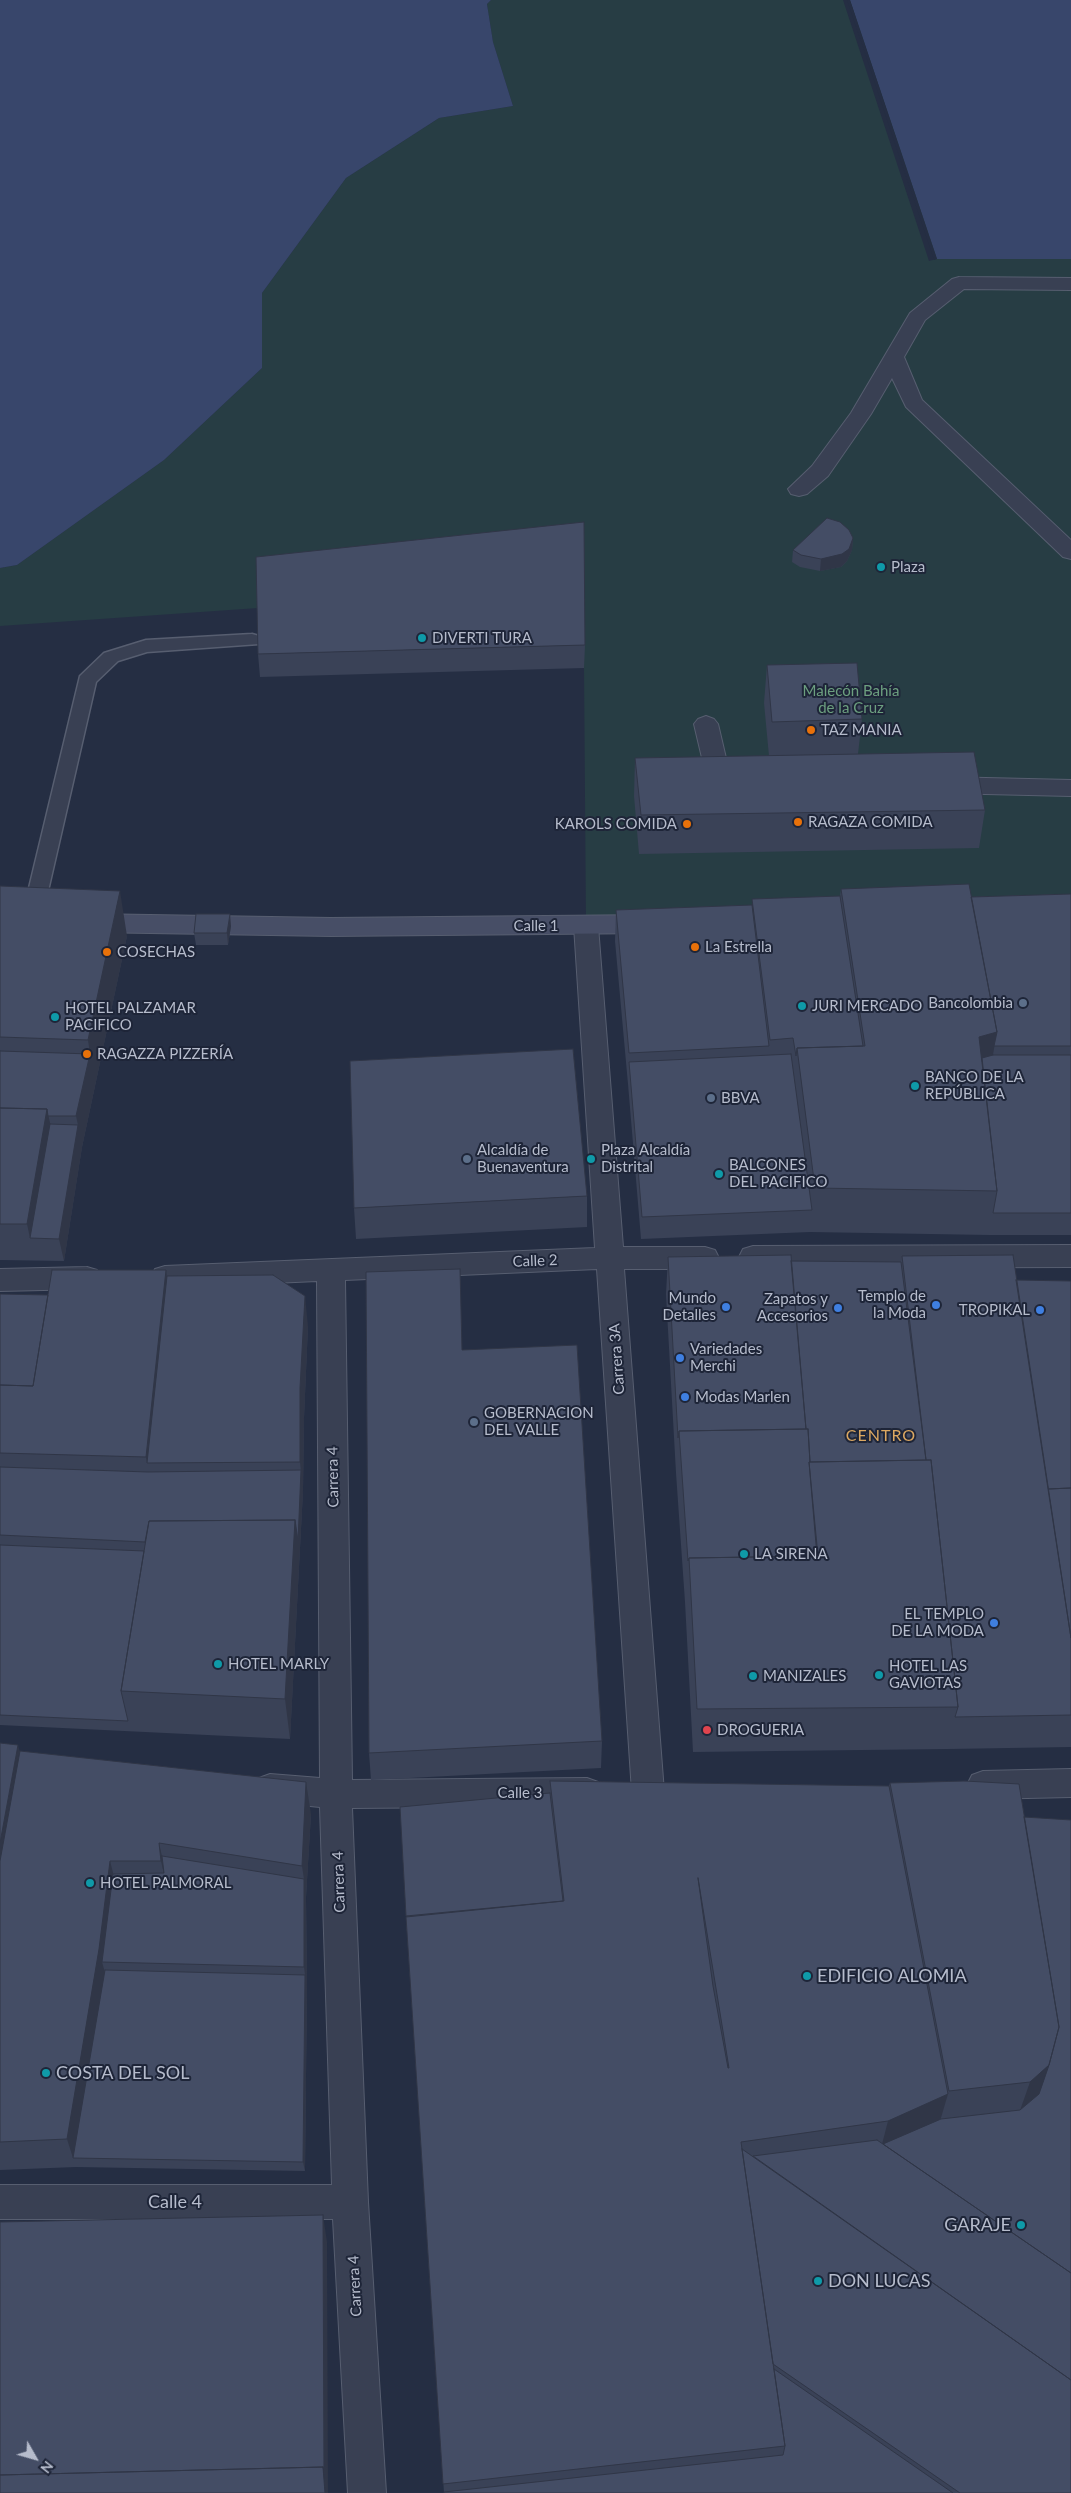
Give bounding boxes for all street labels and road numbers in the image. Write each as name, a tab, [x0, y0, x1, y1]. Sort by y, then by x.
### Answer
street label: Calle 1	[513, 917, 559, 935]
street label: Calle 2	[512, 1251, 558, 1271]
street label: Carrera 3A	[606, 1323, 628, 1395]
street label: Carrera 4	[323, 1446, 343, 1508]
street label: Calle 3	[497, 1784, 543, 1802]
street label: Carrera 4	[329, 1851, 349, 1913]
street label: Calle 4	[148, 2191, 202, 2213]
street label: Carrera 4	[344, 2255, 366, 2317]

